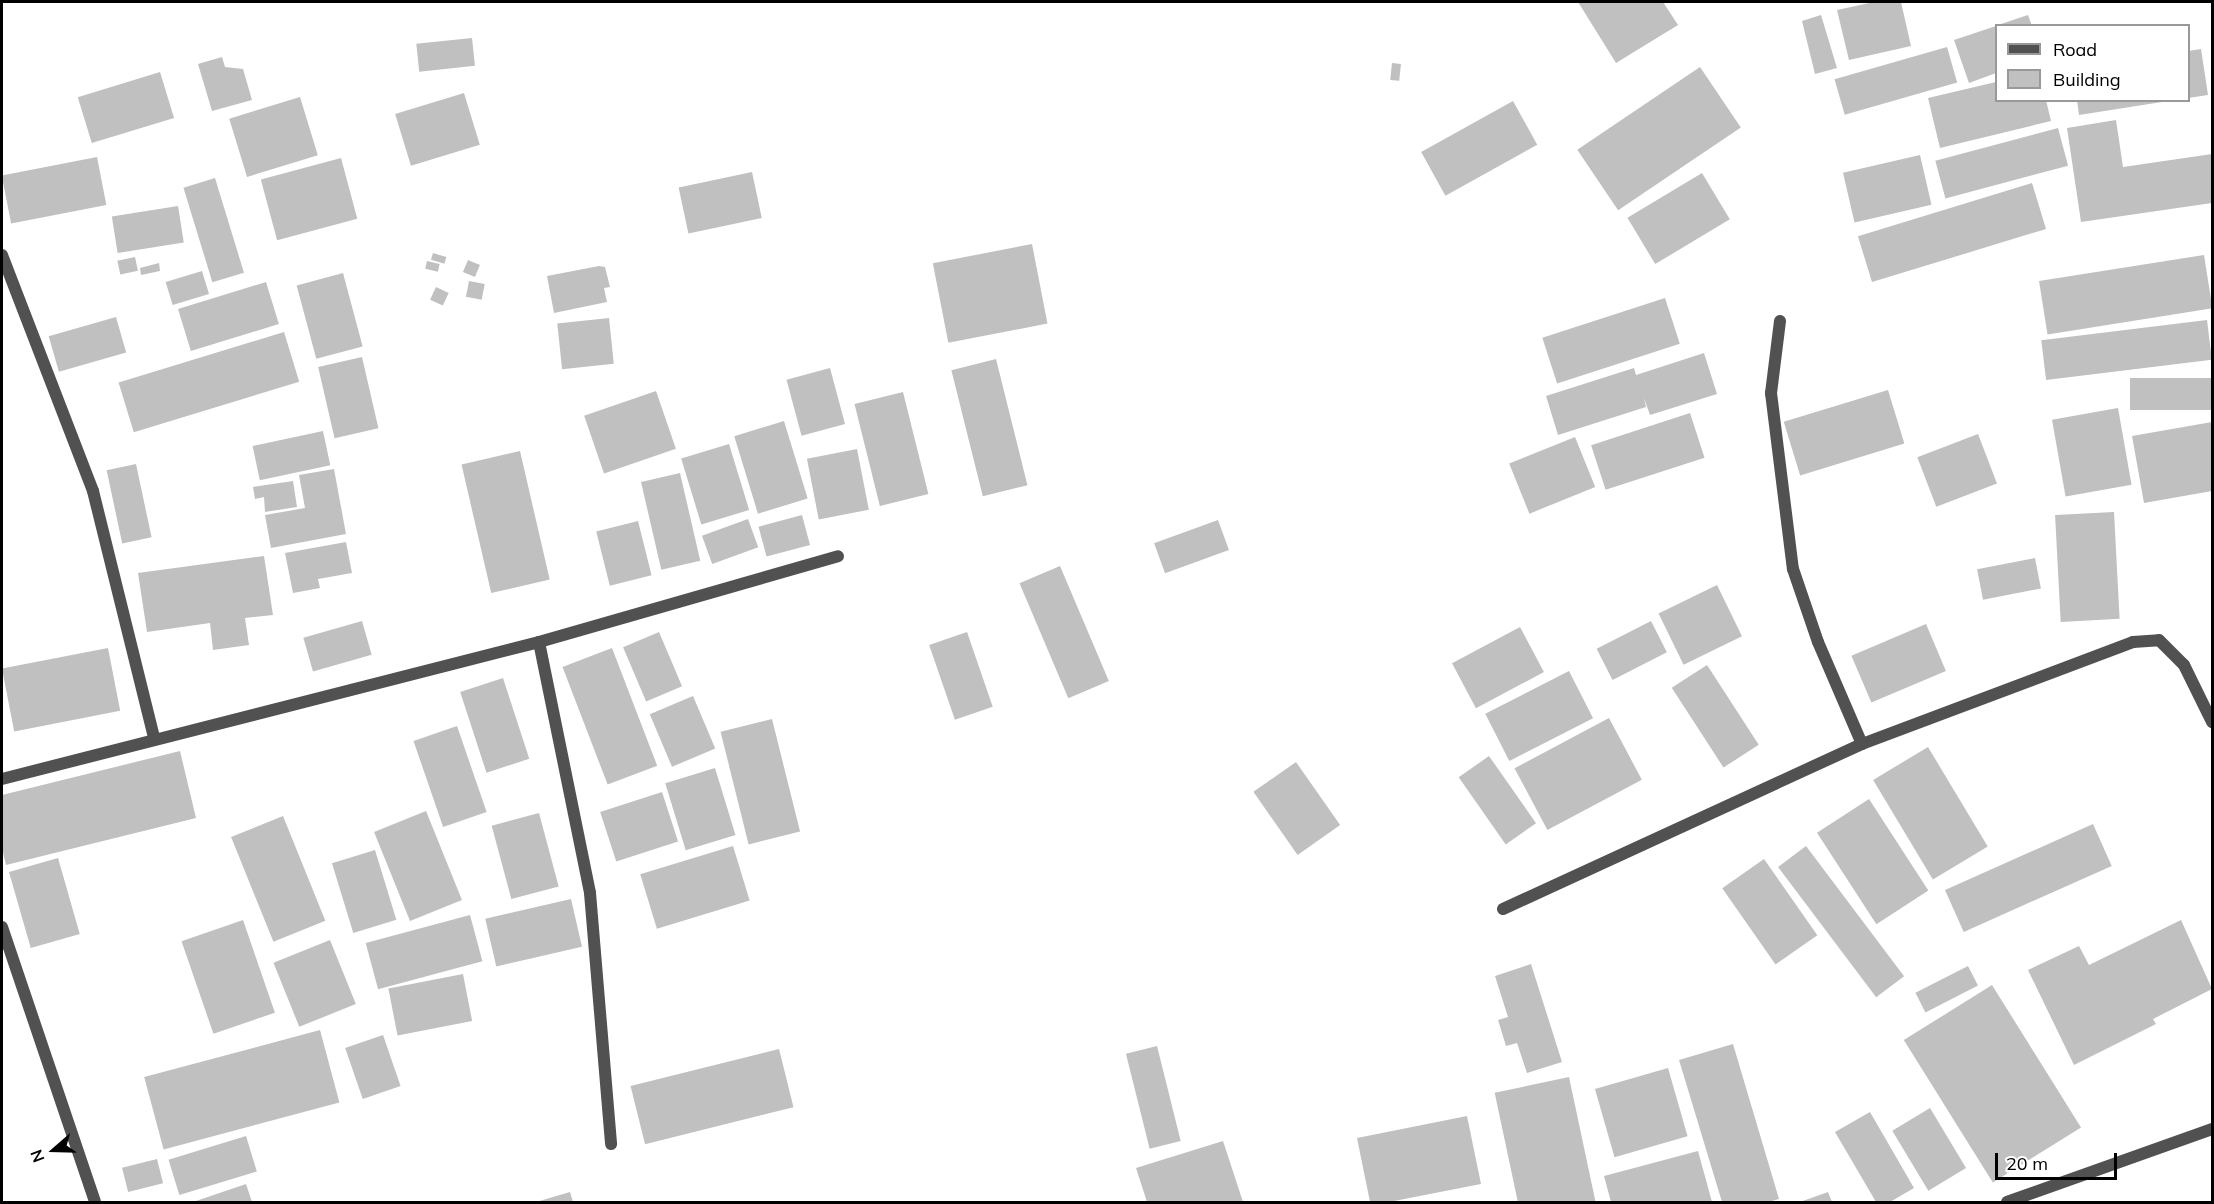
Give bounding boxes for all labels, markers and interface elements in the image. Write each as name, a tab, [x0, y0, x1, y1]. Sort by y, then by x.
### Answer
legend	[1995, 24, 2190, 102]
text: Road	[2053, 38, 2097, 61]
text: Building	[2053, 68, 2121, 91]
north arrow	[24, 1120, 84, 1180]
scale bar	[1998, 1141, 2120, 1179]
text: N	[26, 1147, 49, 1165]
text: 20 m	[2006, 1152, 2048, 1175]

